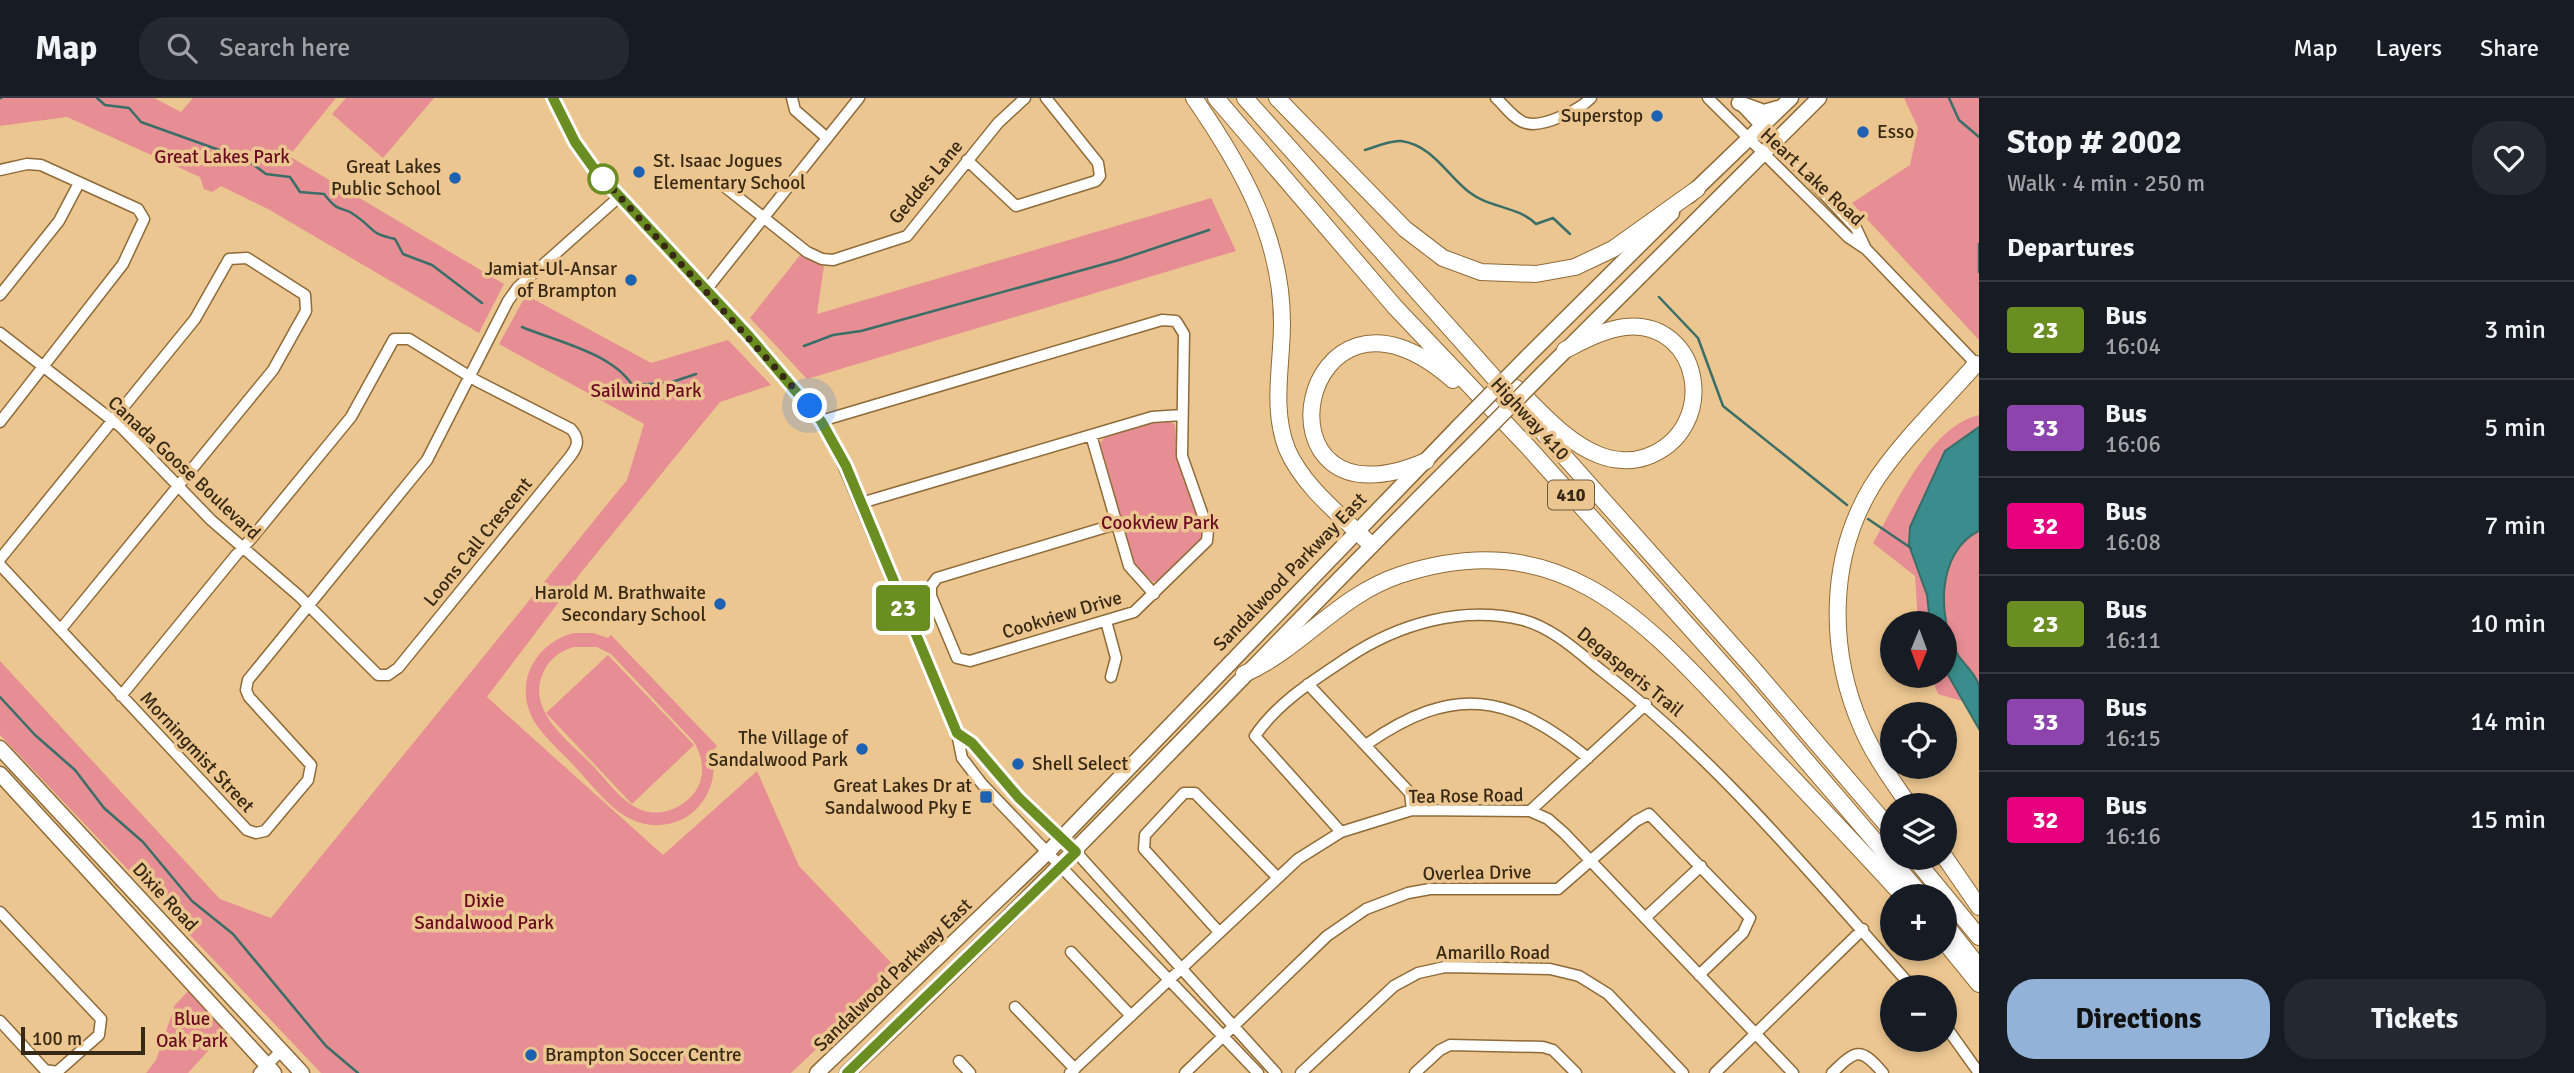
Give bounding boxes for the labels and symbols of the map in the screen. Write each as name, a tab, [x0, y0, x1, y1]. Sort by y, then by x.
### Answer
place label: Superstop	[1561, 104, 1643, 128]
marker: Superstop	[1649, 108, 1665, 124]
place label: Esso	[1877, 120, 1914, 144]
street label: Heart Lake Road	[1755, 123, 1869, 231]
marker: Esso	[1855, 124, 1871, 140]
street label: Geddes Lane	[884, 135, 968, 229]
park label: Great Lakes Park	[154, 145, 290, 169]
place label: St. Isaac Jogues Elementary School	[653, 149, 806, 195]
place label: Great Lakes Public School	[331, 155, 441, 201]
unlabelled marker	[588, 164, 618, 194]
marker: St. Isaac Jogues Elementary School	[631, 164, 647, 180]
marker: Great Lakes Public School	[447, 170, 463, 186]
place label: Jamiat-Ul-Ansar of Brampton	[485, 257, 617, 303]
marker: Jamiat-Ul-Ansar of Brampton	[623, 272, 639, 288]
street label: Highway 410	[1485, 372, 1575, 466]
park label: Sailwind Park	[590, 379, 702, 403]
your location	[792, 388, 827, 423]
street label: Canada Goose Boulevard	[103, 391, 265, 545]
street label: Loons Call Crescent	[418, 472, 538, 612]
road number: 410	[1548, 480, 1594, 510]
street label: Sandalwood Parkway East	[1208, 488, 1372, 656]
park label: Cookview Park	[1101, 511, 1219, 535]
place label: Harold M. Brathwaite Secondary School	[534, 581, 706, 627]
line badge: 23	[872, 585, 934, 631]
street label: Cookview Drive	[999, 585, 1125, 645]
marker: Harold M. Brathwaite Secondary School	[712, 596, 728, 612]
north arrow	[1880, 611, 1956, 688]
street label: Degasperis Trail	[1572, 622, 1688, 722]
street label: Morningmist Street	[135, 686, 260, 818]
place label: The Village of Sandalwood Park	[708, 726, 850, 772]
marker: The Village of Sandalwood Park	[854, 741, 870, 757]
place label: Shell Select	[1032, 752, 1128, 776]
marker: Shell Select	[1010, 756, 1026, 772]
place label: Great Lakes Dr at Sandalwood Pky E	[825, 774, 972, 820]
street label: Tea Rose Road	[1408, 783, 1524, 809]
marker: Great Lakes Dr at Sandalwood Pky E	[978, 789, 994, 805]
street label: Dixie Road	[127, 857, 203, 937]
street label: Overlea Drive	[1423, 860, 1531, 886]
park label: Dixie Sandalwood Park	[414, 889, 554, 935]
street label: Sandalwood Parkway East	[809, 893, 977, 1057]
street label: Amarillo Road	[1436, 941, 1550, 965]
park label: Blue Oak Park	[156, 1007, 229, 1053]
scale bar	[21, 1024, 145, 1056]
place label: Brampton Soccer Centre	[545, 1043, 742, 1067]
marker: Brampton Soccer Centre	[523, 1047, 539, 1063]

